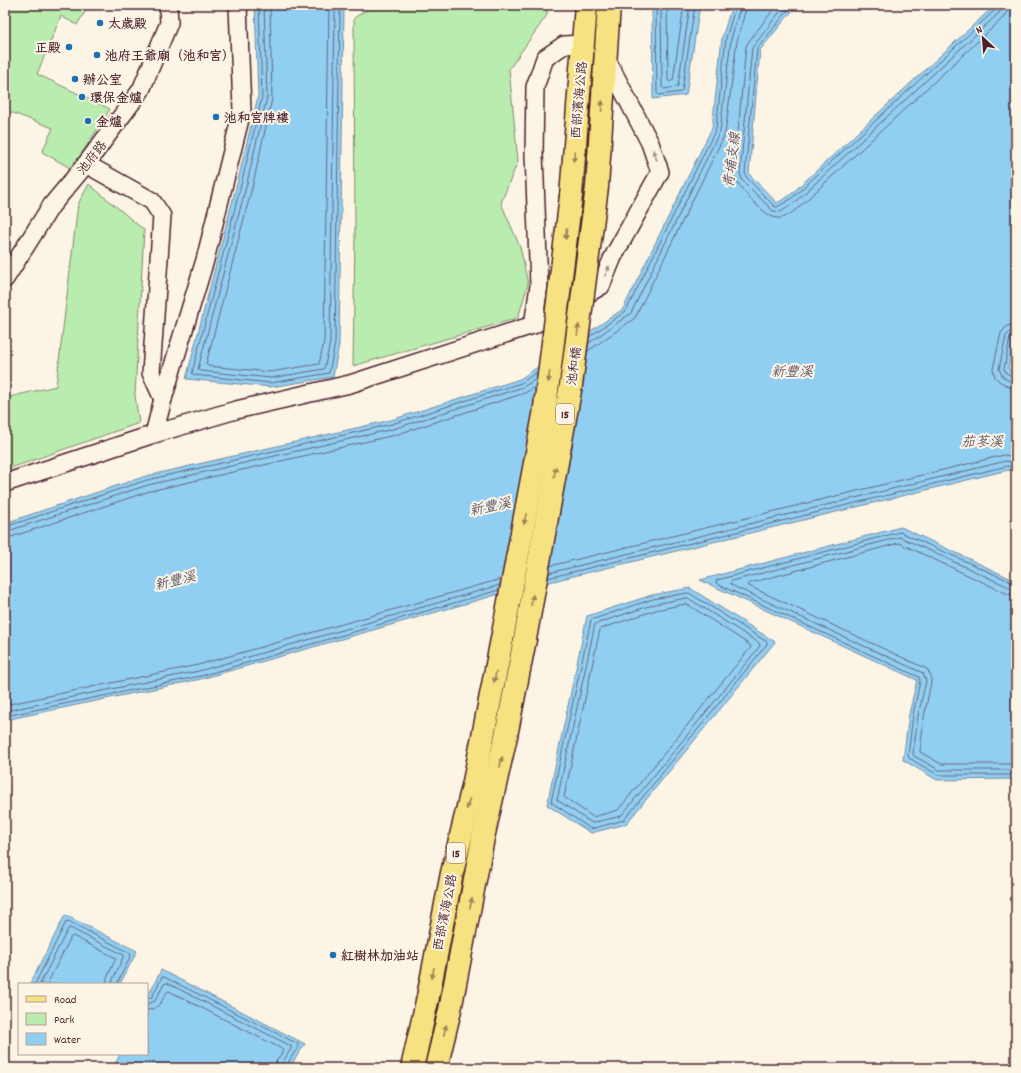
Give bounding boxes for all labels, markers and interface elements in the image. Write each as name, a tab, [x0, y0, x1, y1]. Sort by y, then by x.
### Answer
place label: 太歲殿	[108, 16, 147, 35]
marker: 太歲殿	[95, 18, 105, 28]
north arrow	[963, 18, 1003, 58]
text: N	[974, 22, 986, 39]
place label: 正殿	[35, 40, 61, 59]
marker: 正殿	[64, 42, 74, 52]
place label: 池府王爺廟（池和宮）	[105, 48, 235, 67]
marker: 池府王爺廟（池和宮）	[92, 50, 102, 60]
street label: 西部濱海公路	[568, 61, 593, 140]
place label: 辦公室	[83, 72, 122, 91]
marker: 辦公室	[70, 74, 80, 84]
place label: 環保金爐	[90, 90, 143, 109]
marker: 環保金爐	[77, 92, 87, 102]
one-way arrow	[598, 100, 605, 113]
place label: 池和宫牌樓	[224, 110, 289, 129]
marker: 池和宫牌樓	[211, 112, 221, 122]
place label: 金爐	[96, 114, 123, 133]
marker: 金爐	[83, 116, 93, 126]
water label: 青埔支線	[720, 130, 746, 189]
street label: 池府路	[73, 137, 112, 180]
one-way arrow	[570, 149, 577, 162]
one-way arrow	[651, 149, 657, 161]
one-way arrow	[563, 228, 569, 240]
one-way arrow	[605, 264, 611, 276]
one-way arrow	[575, 324, 581, 336]
street label: 池和橋	[563, 346, 588, 387]
water label: 新豐溪	[771, 363, 814, 383]
one-way arrow	[546, 371, 552, 383]
road number: 15	[556, 404, 574, 424]
water label: 茄苳溪	[961, 433, 1004, 453]
one-way arrow	[552, 466, 558, 478]
water label: 新豐溪	[468, 494, 514, 522]
one-way arrow	[521, 513, 527, 525]
water label: 新豐溪	[153, 567, 199, 597]
one-way arrow	[529, 594, 535, 606]
one-way arrow	[491, 671, 497, 683]
one-way arrow	[498, 756, 504, 768]
one-way arrow	[465, 798, 471, 811]
road number: 15	[447, 843, 465, 863]
street label: 西部濱海公路	[430, 872, 463, 953]
one-way arrow	[468, 896, 474, 909]
place label: 紅樹林加油站	[341, 948, 419, 967]
marker: 紅樹林加油站	[328, 950, 338, 960]
one-way arrow	[429, 967, 435, 979]
legend	[18, 983, 148, 1055]
text: Road	[54, 992, 76, 1009]
text: Park	[54, 1012, 75, 1029]
one-way arrow	[443, 1024, 449, 1036]
text: Water	[54, 1032, 81, 1049]

